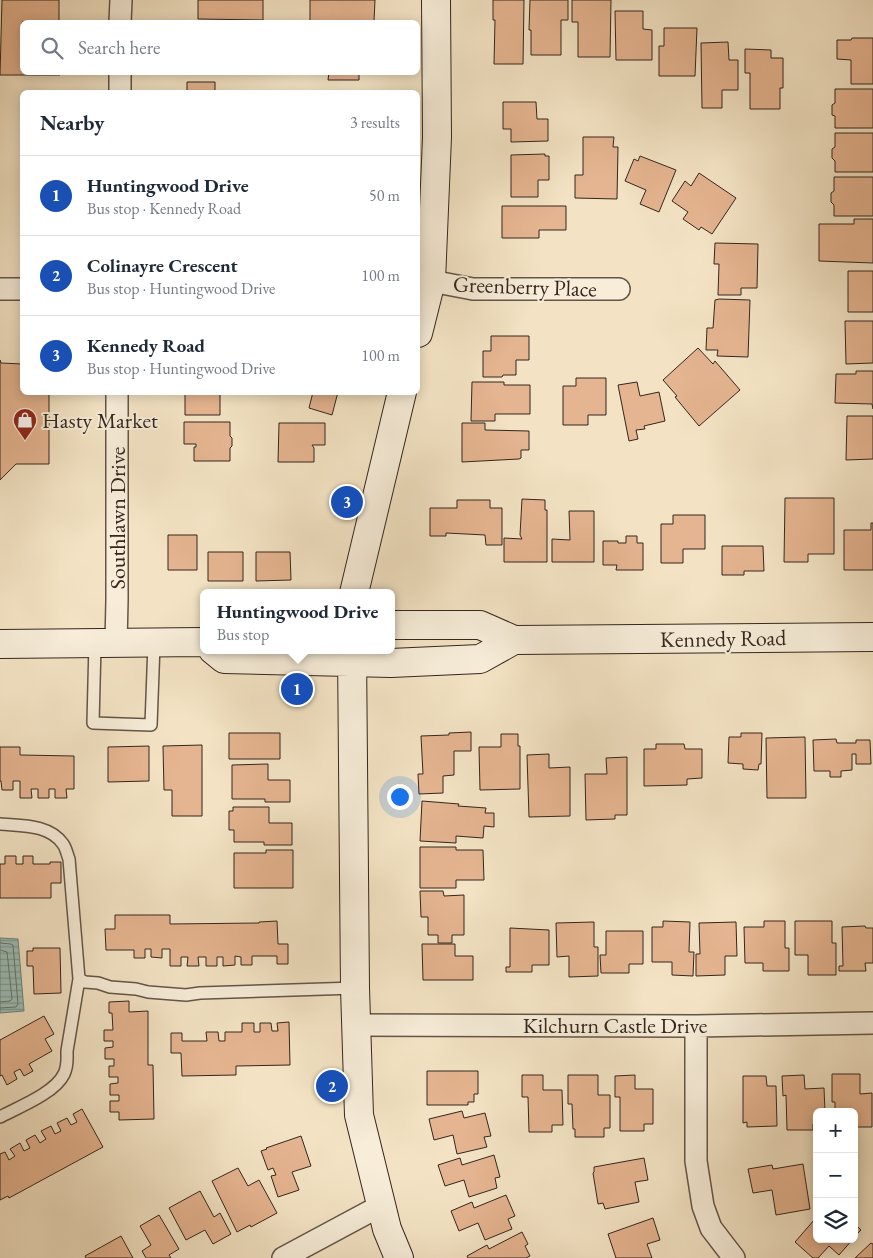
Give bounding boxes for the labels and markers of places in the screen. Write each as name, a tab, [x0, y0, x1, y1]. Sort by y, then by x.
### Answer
place label: Hasty Market	[42, 406, 158, 435]
shop icon: Hasty Market	[12, 407, 38, 441]
pin: 3	[331, 483, 363, 521]
pin: 1	[281, 670, 313, 708]
pin: 2	[316, 1067, 348, 1105]

